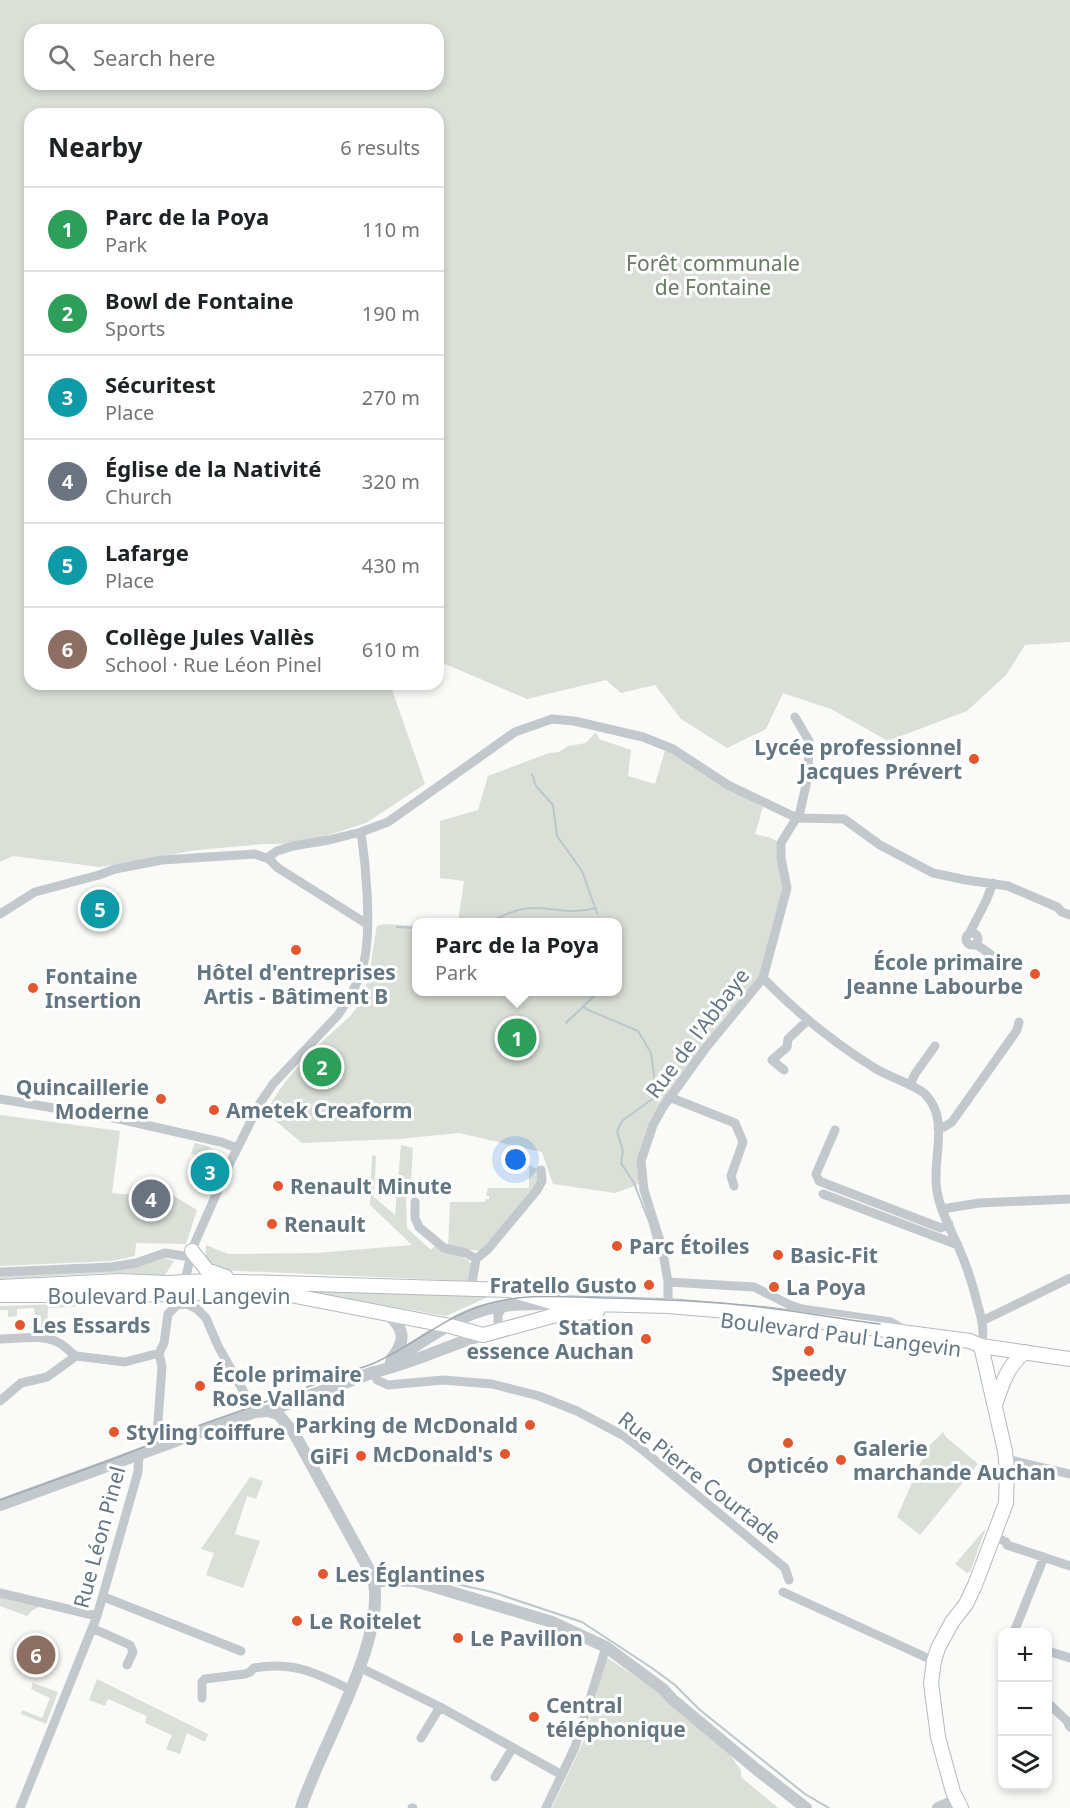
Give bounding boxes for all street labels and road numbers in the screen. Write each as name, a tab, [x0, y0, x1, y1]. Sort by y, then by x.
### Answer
street label: Rue de l'Abbaye	[639, 962, 755, 1104]
street label: Boulevard Paul Langevin	[48, 1282, 290, 1310]
street label: Boulevard Paul Langevin	[719, 1305, 963, 1363]
street label: Rue Pierre Courtade	[613, 1405, 787, 1549]
street label: Rue Léon Pinel	[67, 1463, 131, 1611]

